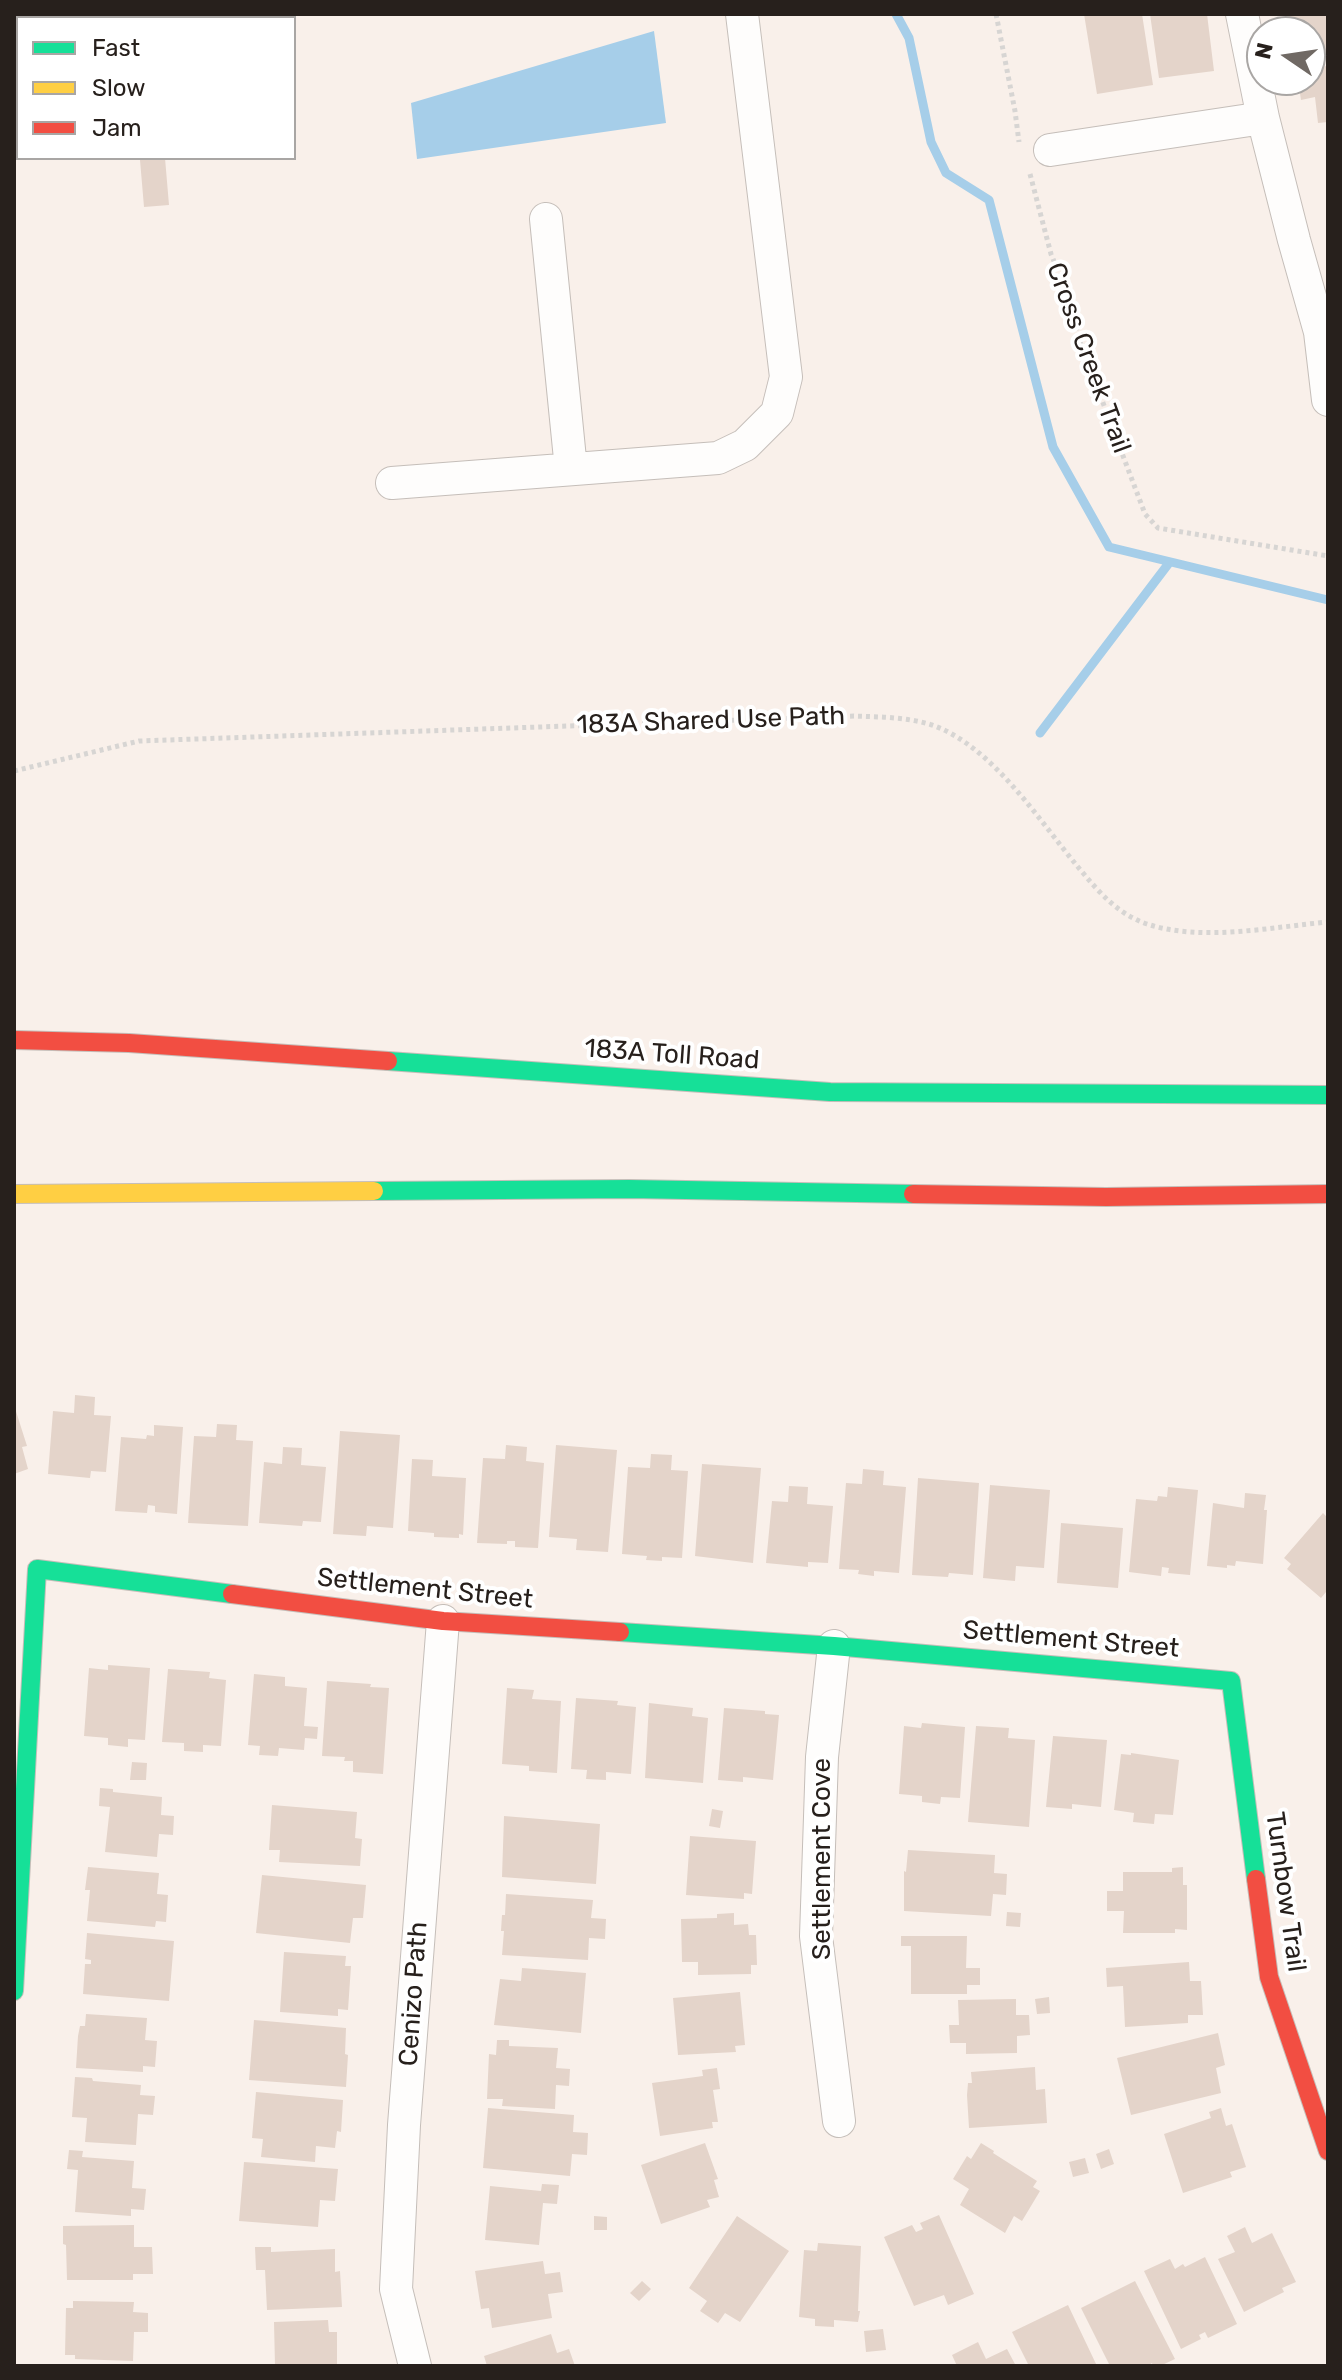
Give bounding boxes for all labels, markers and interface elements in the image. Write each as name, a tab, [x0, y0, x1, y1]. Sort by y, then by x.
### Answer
legend	[16, 16, 296, 160]
north arrow	[1246, 16, 1326, 96]
text: Fast	[92, 34, 140, 62]
text: N	[1249, 40, 1279, 62]
text: Slow	[92, 74, 145, 102]
text: Jam	[92, 114, 142, 142]
street label: Cross Creek Trail	[1039, 259, 1137, 457]
street label: 183A Shared Use Path	[576, 701, 846, 741]
street label: 183A Toll Road	[584, 1033, 760, 1077]
street label: Settlement Street	[316, 1562, 534, 1616]
street label: Settlement Street	[962, 1615, 1180, 1665]
street label: Settlement Cove	[806, 1758, 838, 1960]
street label: Turnbow Trail	[1258, 1810, 1312, 1974]
street label: Cenizo Path	[393, 1921, 435, 2067]

